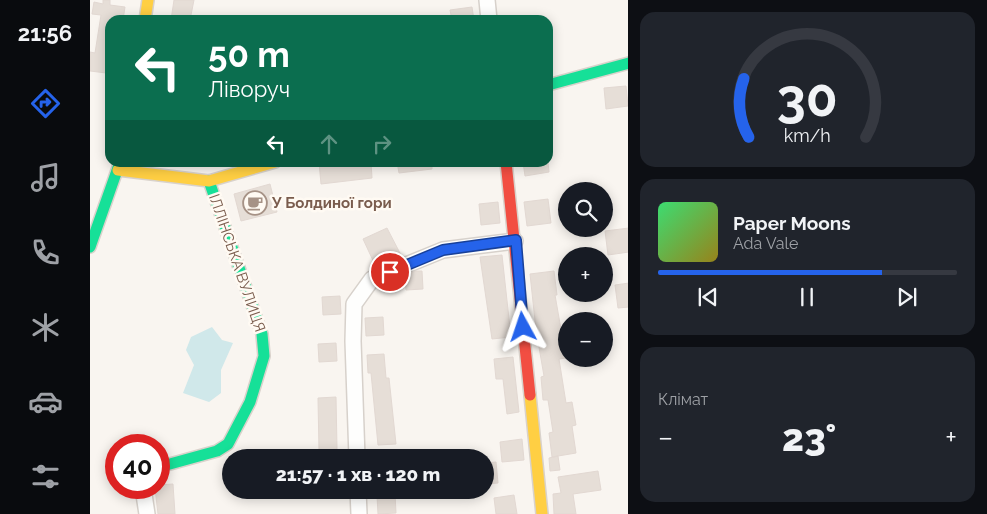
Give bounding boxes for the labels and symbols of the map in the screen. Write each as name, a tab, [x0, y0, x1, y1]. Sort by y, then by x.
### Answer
cafe icon: У Болдиної гори	[242, 190, 268, 216]
street label: ІЛЛІНСЬКА ВУЛИЦЯ	[205, 192, 269, 334]
place label: У Болдиної гори	[271, 194, 392, 212]
pin	[369, 251, 411, 293]
position arrow	[496, 300, 548, 352]
speed limit sign: 40	[105, 434, 170, 499]

